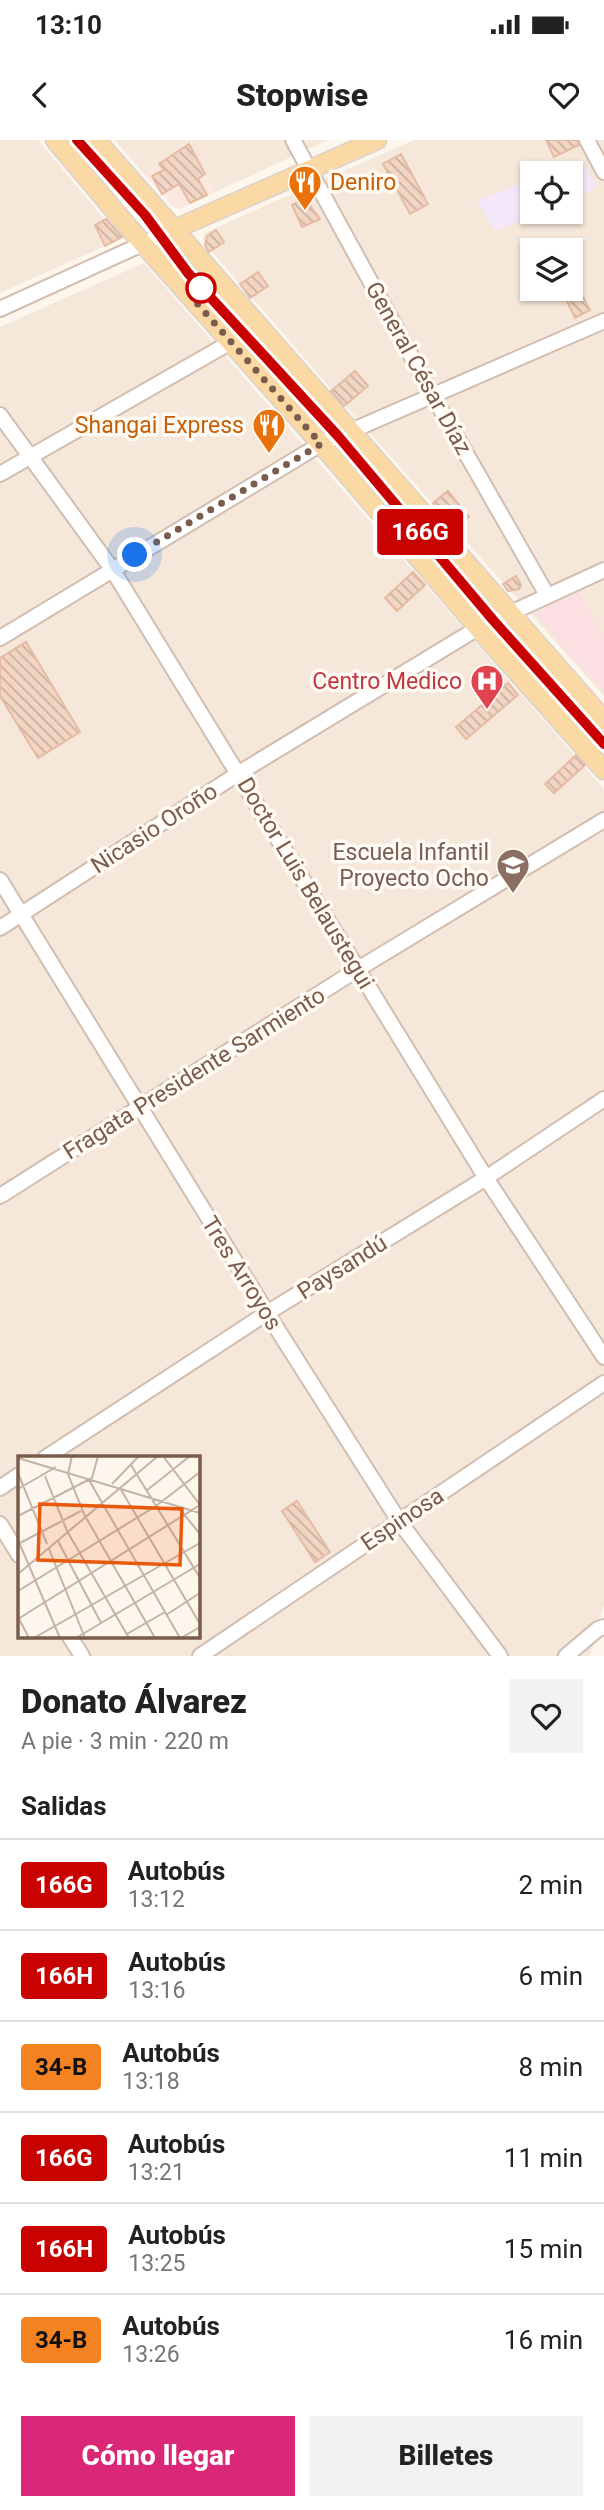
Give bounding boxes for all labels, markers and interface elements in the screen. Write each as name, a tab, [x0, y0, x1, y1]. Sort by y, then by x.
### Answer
text: 13:10	[35, 10, 102, 40]
icon: back	[21, 76, 59, 114]
text: Stopwise	[236, 76, 368, 114]
icon: heart	[545, 76, 583, 114]
map controls	[520, 161, 583, 301]
button: locate	[520, 161, 583, 224]
restaurant icon: Deniro	[286, 163, 324, 212]
place label: Deniro	[330, 169, 396, 196]
button: layers	[520, 238, 583, 301]
unlabelled marker	[186, 273, 216, 303]
street label: General César Díaz	[360, 277, 477, 459]
restaurant icon: Shangai Express	[250, 406, 288, 455]
place label: Shangai Express	[75, 412, 244, 439]
line badge: 166G	[371, 509, 469, 555]
text: 166G	[391, 518, 449, 546]
your location	[117, 537, 152, 572]
hospital icon: Centro Medico	[468, 662, 506, 711]
place label: Centro Medico	[312, 668, 462, 695]
street label: Doctor Luis Belaustegui	[232, 773, 379, 994]
street label: Nicasio Oroño	[86, 778, 223, 879]
place label: Escuela Infantil Proyecto Ocho	[332, 839, 489, 892]
school or university icon: Escuela Infantil Proyecto Ocho	[494, 846, 532, 895]
street label: Fragata Presidente Sarmiento	[58, 982, 330, 1165]
street label: Tres Arroyos	[196, 1211, 287, 1335]
street label: Paysandú	[293, 1229, 392, 1305]
inset map	[18, 1456, 200, 1638]
street label: Espinosa	[356, 1482, 449, 1557]
button: heart	[509, 1679, 583, 1753]
text: Donato Álvarez	[21, 1682, 247, 1721]
text: A pie · 3 min · 220 m	[21, 1728, 229, 1755]
text: Salidas	[21, 1791, 107, 1821]
text: Autobús	[128, 1856, 225, 1886]
text: 2 min	[518, 1870, 583, 1900]
text: 166G	[35, 1871, 93, 1899]
text: 13:12	[128, 1886, 185, 1913]
text: Autobús	[128, 1947, 226, 1977]
text: 6 min	[518, 1961, 583, 1991]
text: 166H	[35, 1962, 93, 1990]
text: 13:16	[128, 1977, 186, 2004]
text: Autobús	[122, 2038, 220, 2068]
text: 8 min	[518, 2052, 583, 2082]
text: 34-B	[35, 2053, 87, 2081]
text: 13:18	[122, 2068, 180, 2095]
text: Autobús	[128, 2129, 225, 2159]
text: 11 min	[504, 2143, 583, 2173]
text: 166G	[35, 2144, 93, 2172]
text: 13:21	[128, 2159, 185, 2186]
text: Autobús	[128, 2220, 226, 2250]
text: 15 min	[504, 2234, 583, 2264]
text: 166H	[35, 2235, 93, 2263]
text: 13:25	[128, 2250, 186, 2277]
text: Autobús	[122, 2311, 220, 2341]
text: 16 min	[504, 2325, 583, 2355]
text: 34-B	[35, 2326, 87, 2354]
text: 13:26	[122, 2341, 180, 2368]
button: Cómo llegar	[21, 2416, 295, 2496]
button: Billetes	[309, 2416, 583, 2496]

